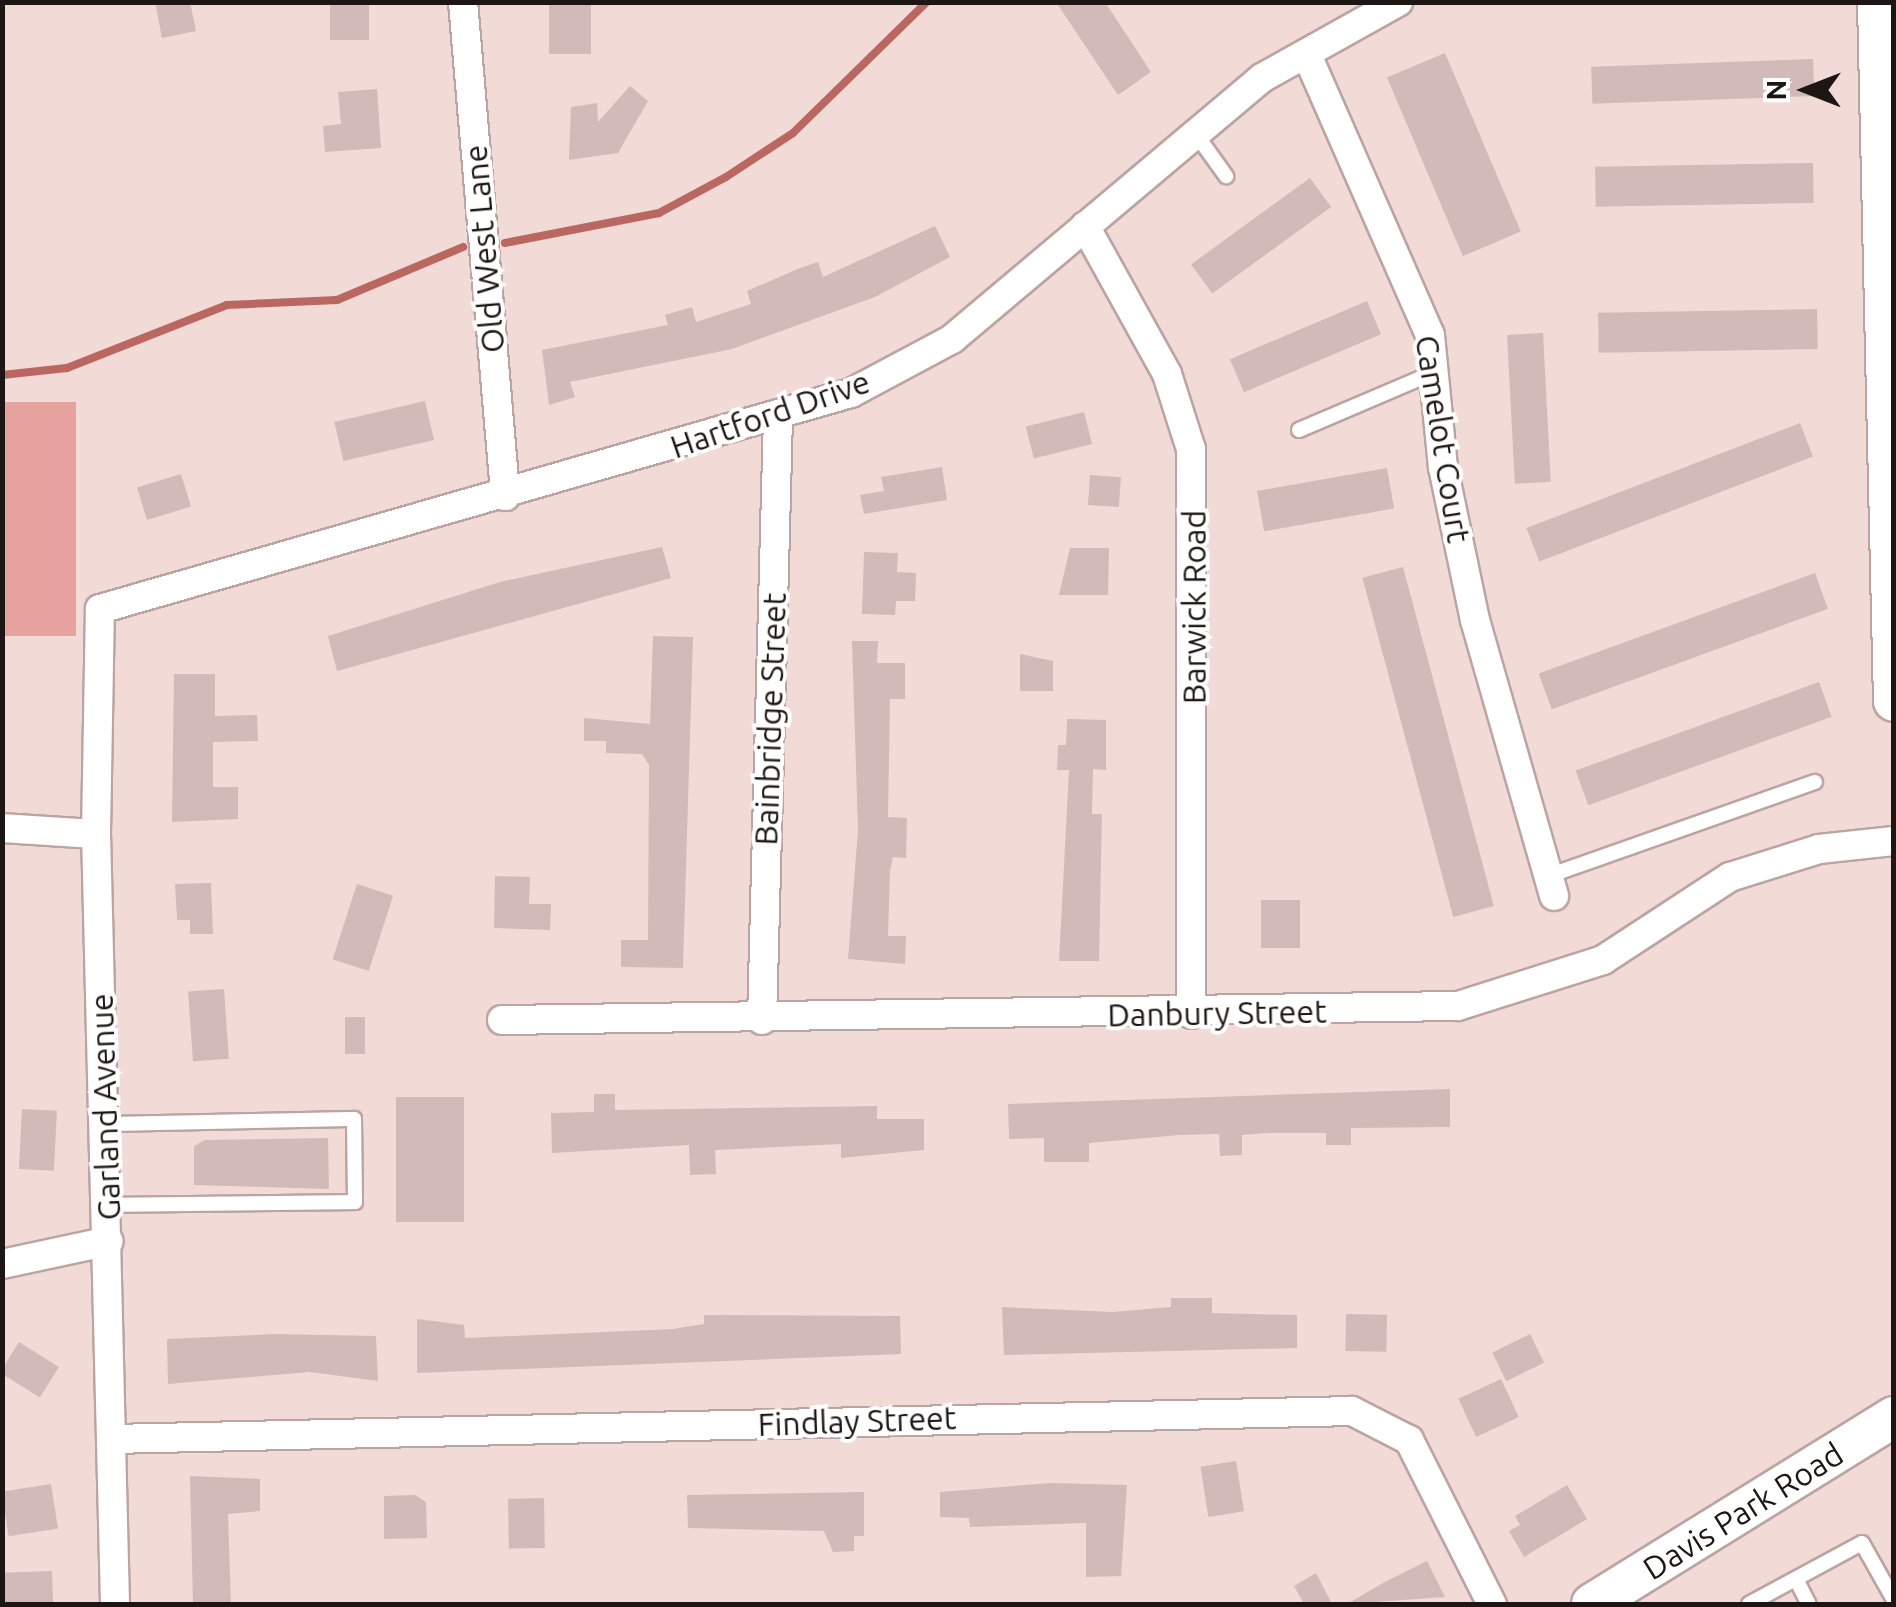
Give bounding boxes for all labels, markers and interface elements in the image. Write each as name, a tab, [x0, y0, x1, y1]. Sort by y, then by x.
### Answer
north arrow	[1756, 40, 1856, 140]
text: N	[1760, 80, 1791, 100]
street label: Old West Lane	[456, 143, 512, 355]
street label: Camelot Court	[1408, 332, 1478, 546]
street label: Hartford Drive	[665, 362, 875, 466]
street label: Barwick Road	[1175, 510, 1213, 704]
street label: Bainbridge Street	[746, 592, 794, 846]
street label: Danbury Street	[1107, 992, 1327, 1034]
street label: Garland Avenue	[82, 993, 128, 1221]
street label: Findlay Street	[757, 1398, 957, 1444]
street label: Davis Park Road	[1636, 1434, 1850, 1588]

